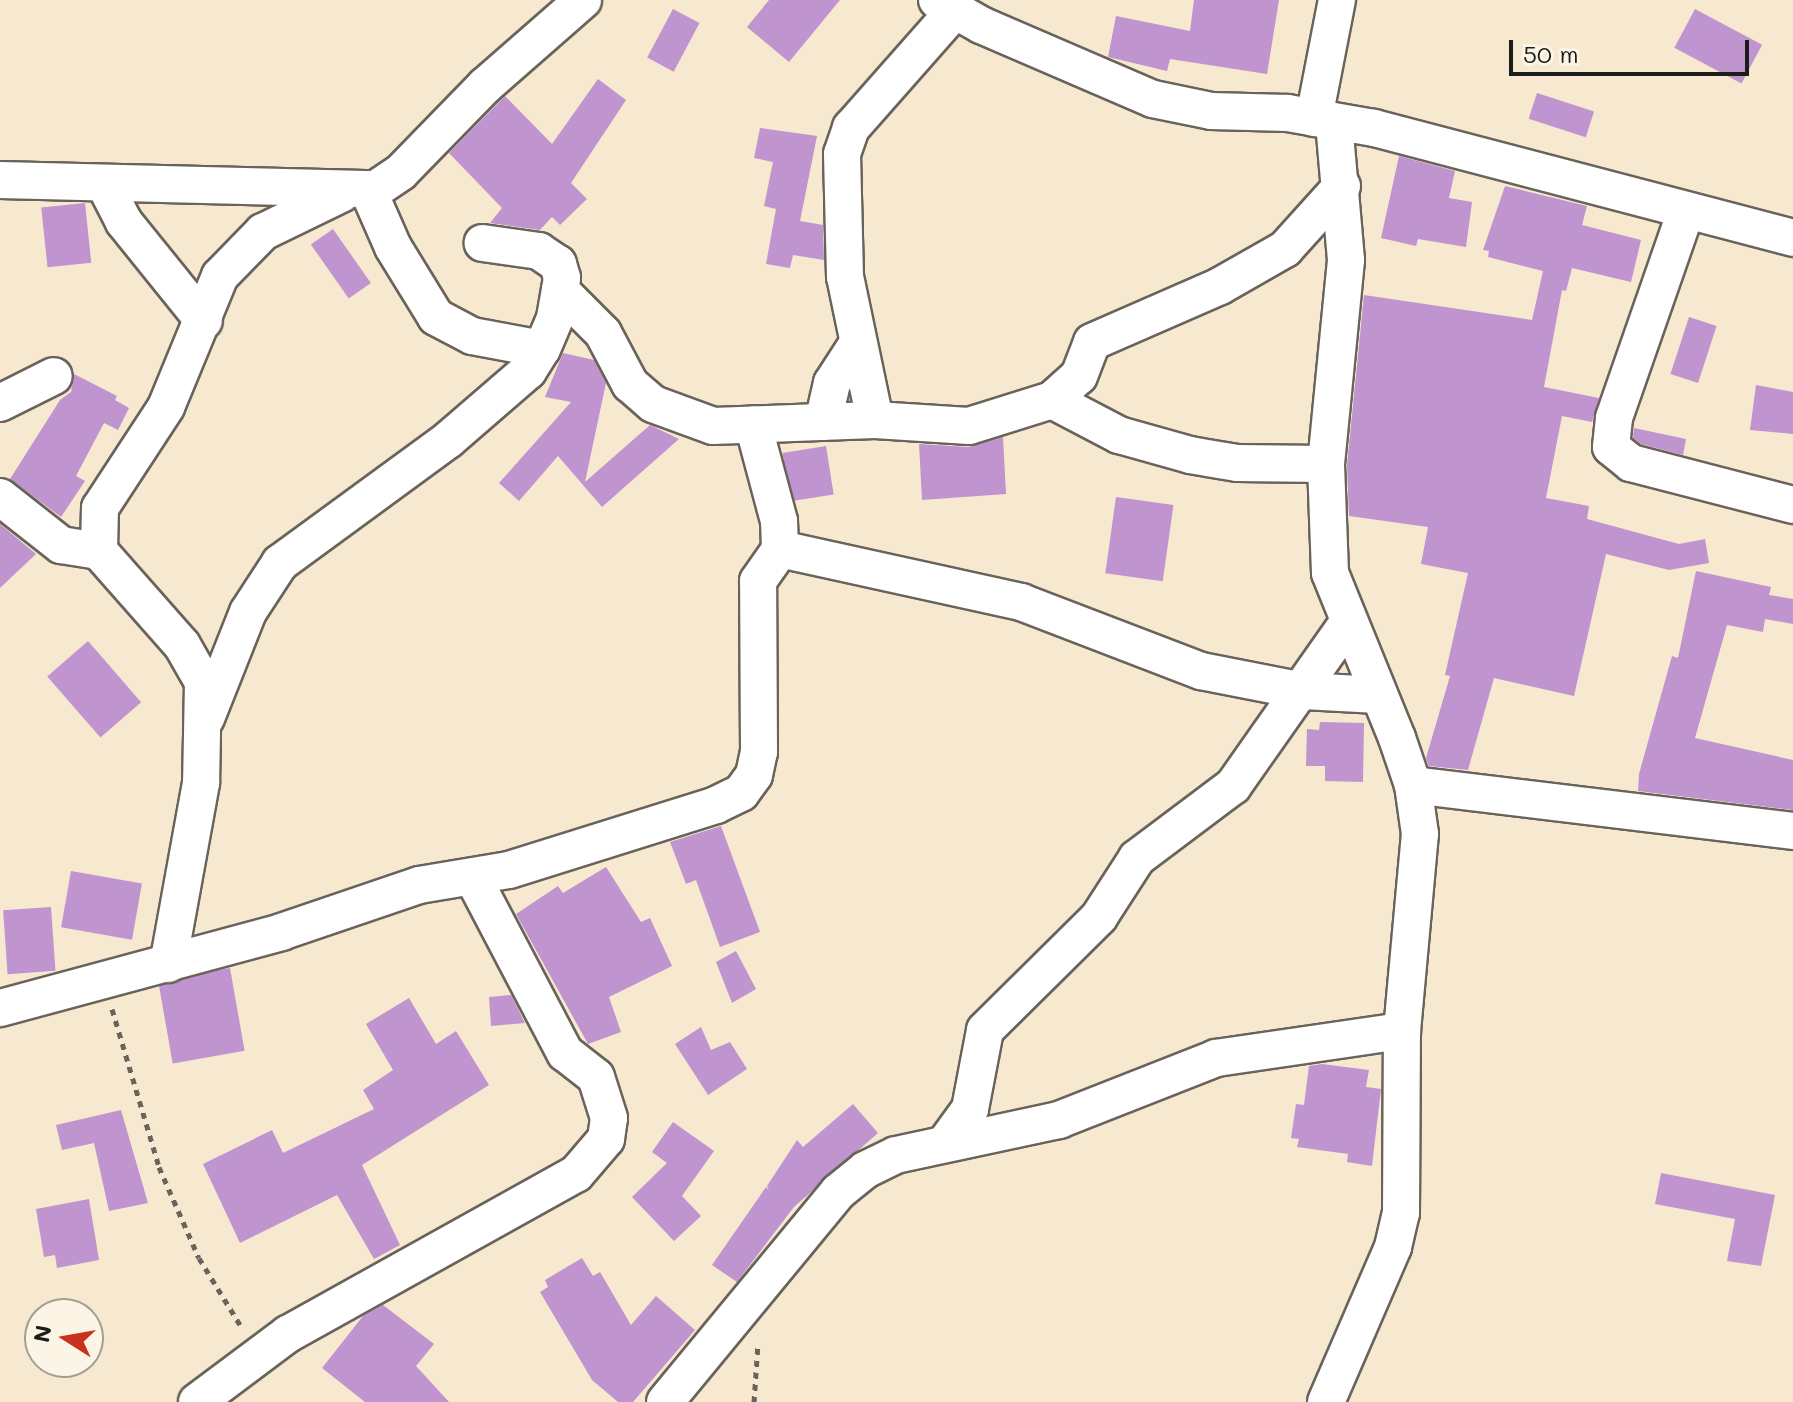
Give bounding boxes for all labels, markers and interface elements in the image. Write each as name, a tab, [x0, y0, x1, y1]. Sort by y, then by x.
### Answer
scale bar	[1513, 24, 1753, 74]
text: 50 m	[1523, 38, 1579, 69]
north arrow	[24, 1298, 104, 1378]
text: N	[26, 1323, 58, 1345]

